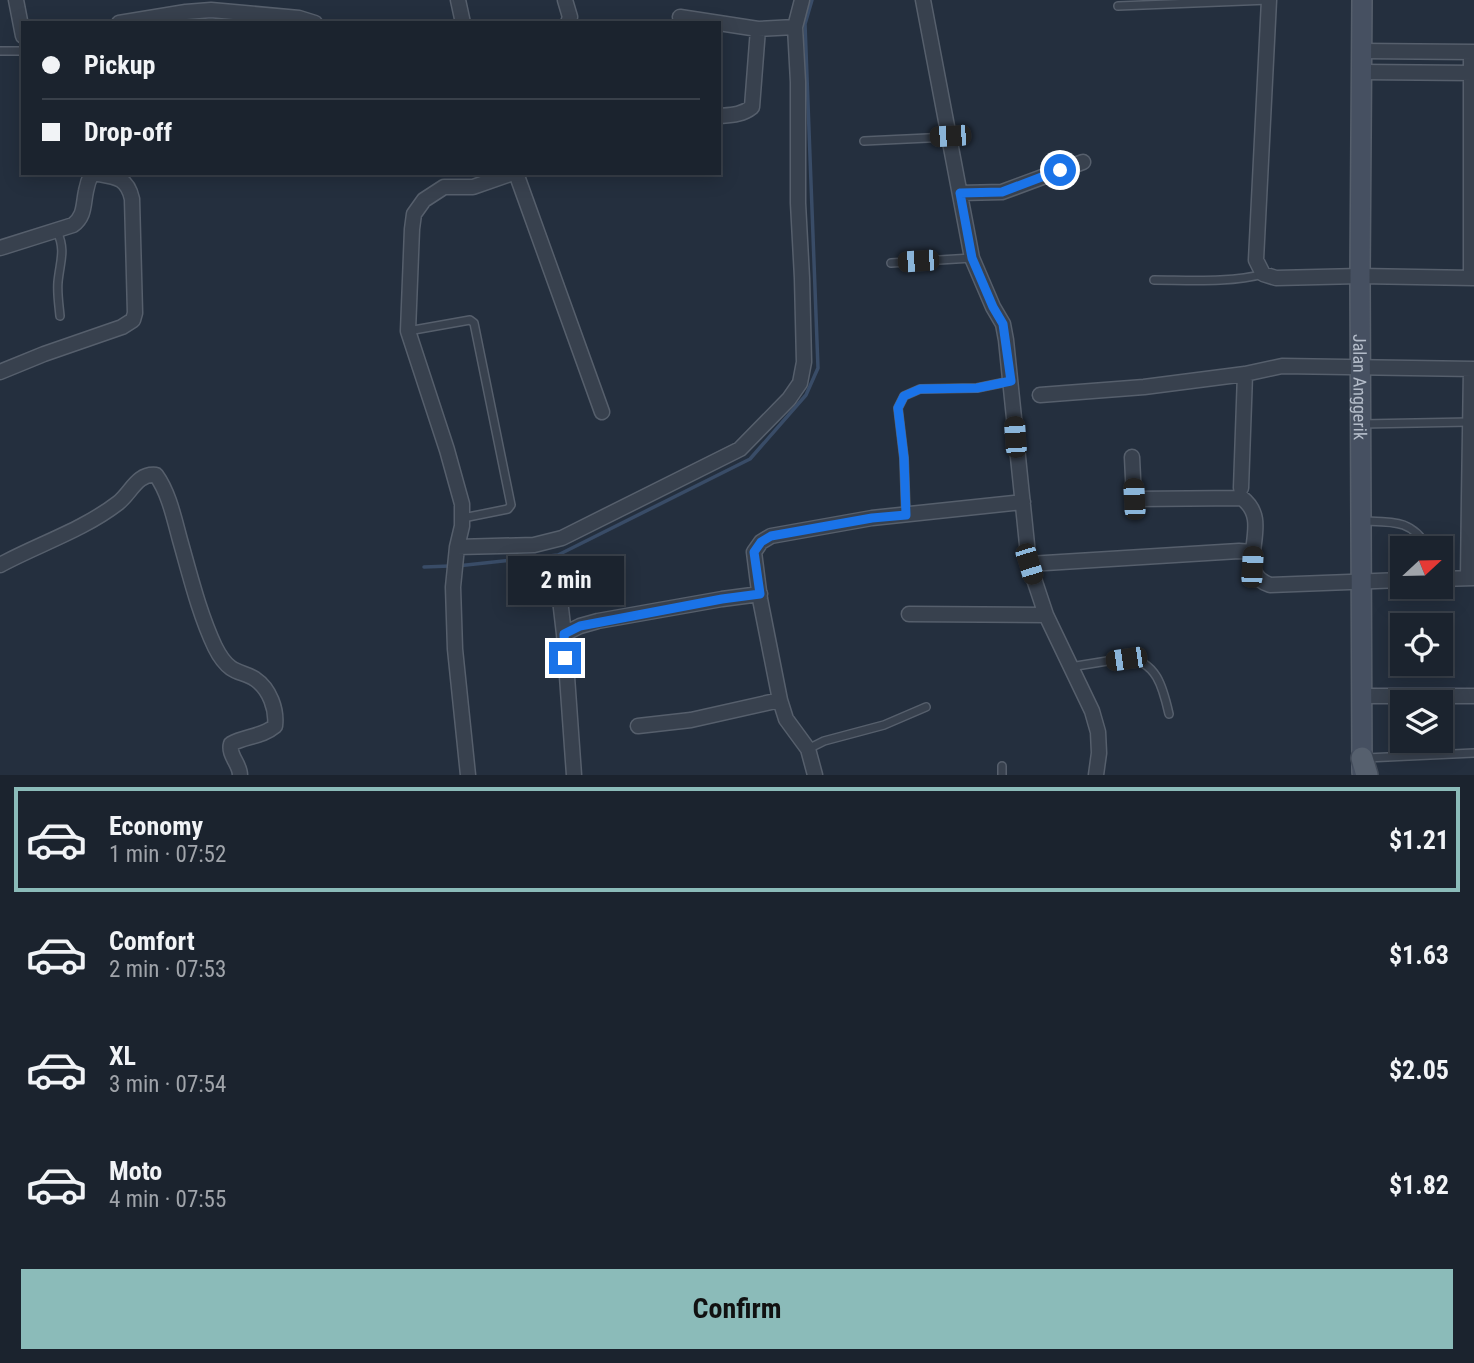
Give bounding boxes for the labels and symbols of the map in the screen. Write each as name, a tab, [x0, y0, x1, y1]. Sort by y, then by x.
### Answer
car	[929, 124, 972, 148]
route start	[1044, 154, 1076, 186]
car	[897, 249, 940, 273]
street label: Jalan Anggerik	[1350, 334, 1371, 440]
car	[1004, 415, 1027, 459]
car	[1123, 477, 1146, 521]
north arrow	[1390, 536, 1452, 598]
car	[1013, 541, 1046, 587]
car	[1241, 545, 1264, 589]
callout: 2 min	[507, 556, 623, 606]
route end	[549, 642, 581, 674]
car	[1104, 646, 1149, 672]

